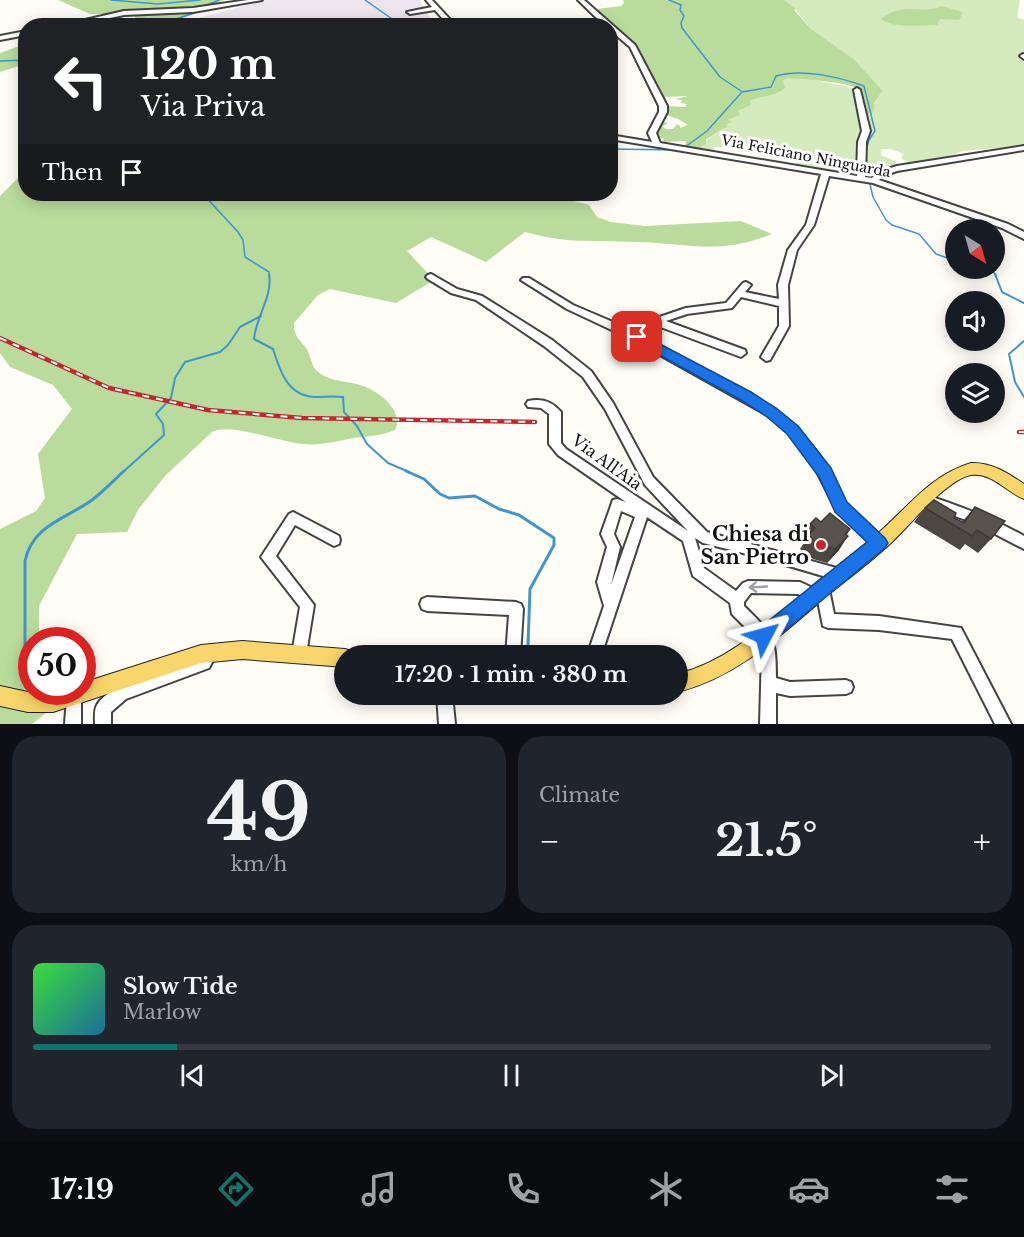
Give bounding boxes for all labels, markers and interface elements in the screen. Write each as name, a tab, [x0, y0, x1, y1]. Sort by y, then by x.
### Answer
text: 120 m	[141, 38, 276, 90]
icon: left	[42, 42, 120, 120]
text: Via Priva	[141, 90, 265, 123]
street label: Via Feliciano Ninguarda	[719, 131, 893, 181]
icon: arrive	[115, 156, 148, 189]
text: Then	[42, 159, 103, 186]
north arrow	[945, 219, 1005, 279]
map controls	[945, 219, 1005, 423]
button: sound	[945, 291, 1005, 351]
pin	[611, 311, 662, 362]
icon: arrive	[620, 320, 653, 353]
button: layers	[945, 363, 1005, 423]
street label: Via All'Aia	[567, 429, 646, 494]
place label: Chiesa di San Pietro	[700, 522, 809, 569]
marker: Chiesa di San Pietro	[814, 538, 828, 552]
one-way arrow	[749, 582, 768, 593]
position arrow	[732, 604, 796, 668]
speed limit sign: 50	[18, 627, 96, 705]
text: 17:20 · 1 min · 380 m	[395, 661, 627, 688]
text: 49	[207, 764, 311, 861]
text: Climate	[539, 783, 620, 807]
text: 21.5°	[715, 812, 818, 868]
text: −	[539, 821, 560, 862]
text: +	[973, 821, 991, 862]
text: km/h	[231, 852, 287, 876]
text: Slow Tide	[123, 973, 238, 1000]
text: Marlow	[123, 1000, 202, 1024]
icon: previous	[176, 1059, 209, 1092]
icon: pause	[495, 1059, 528, 1092]
icon: next	[815, 1059, 848, 1092]
icon: directions	[215, 1168, 257, 1210]
icon: music	[358, 1168, 400, 1210]
icon: phone	[502, 1168, 544, 1210]
icon: climate	[645, 1168, 687, 1210]
icon: car	[788, 1168, 830, 1210]
icon: filters	[931, 1168, 973, 1210]
text: 17:19	[51, 1173, 114, 1206]

